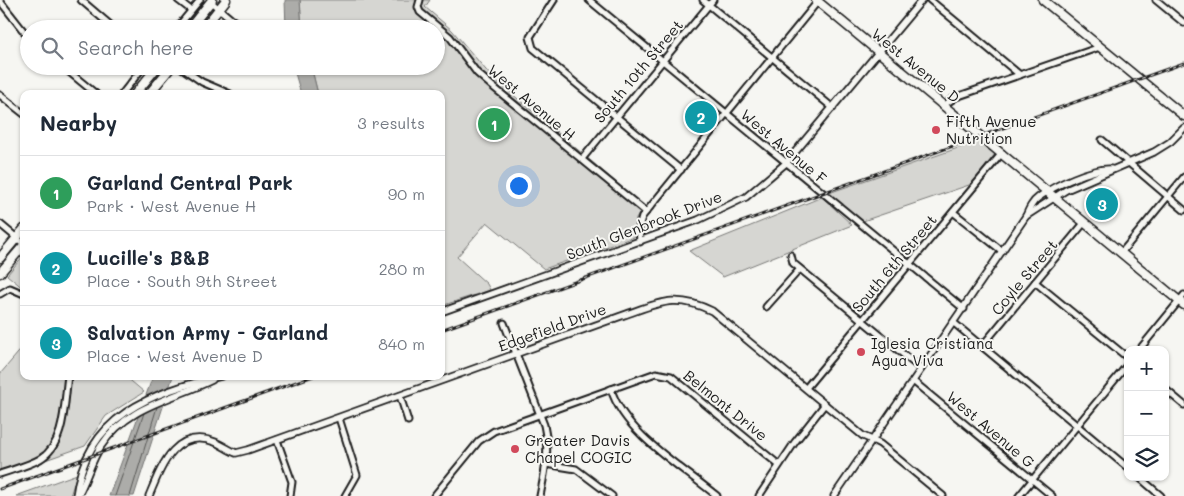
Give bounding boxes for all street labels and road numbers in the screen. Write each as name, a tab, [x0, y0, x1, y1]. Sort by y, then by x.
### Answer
street label: South 10th Street	[589, 15, 687, 127]
street label: West Avenue D	[868, 23, 964, 107]
street label: West Avenue H	[484, 59, 580, 145]
street label: West Avenue F	[737, 104, 831, 188]
street label: South Glenbrook Drive	[563, 186, 725, 264]
street label: South 6th Street	[847, 210, 941, 316]
street label: Coyle Street	[986, 235, 1062, 319]
street label: Edgefield Drive	[495, 298, 609, 356]
street label: Belmont Drive	[680, 365, 772, 445]
street label: West Avenue G	[943, 386, 1039, 472]

